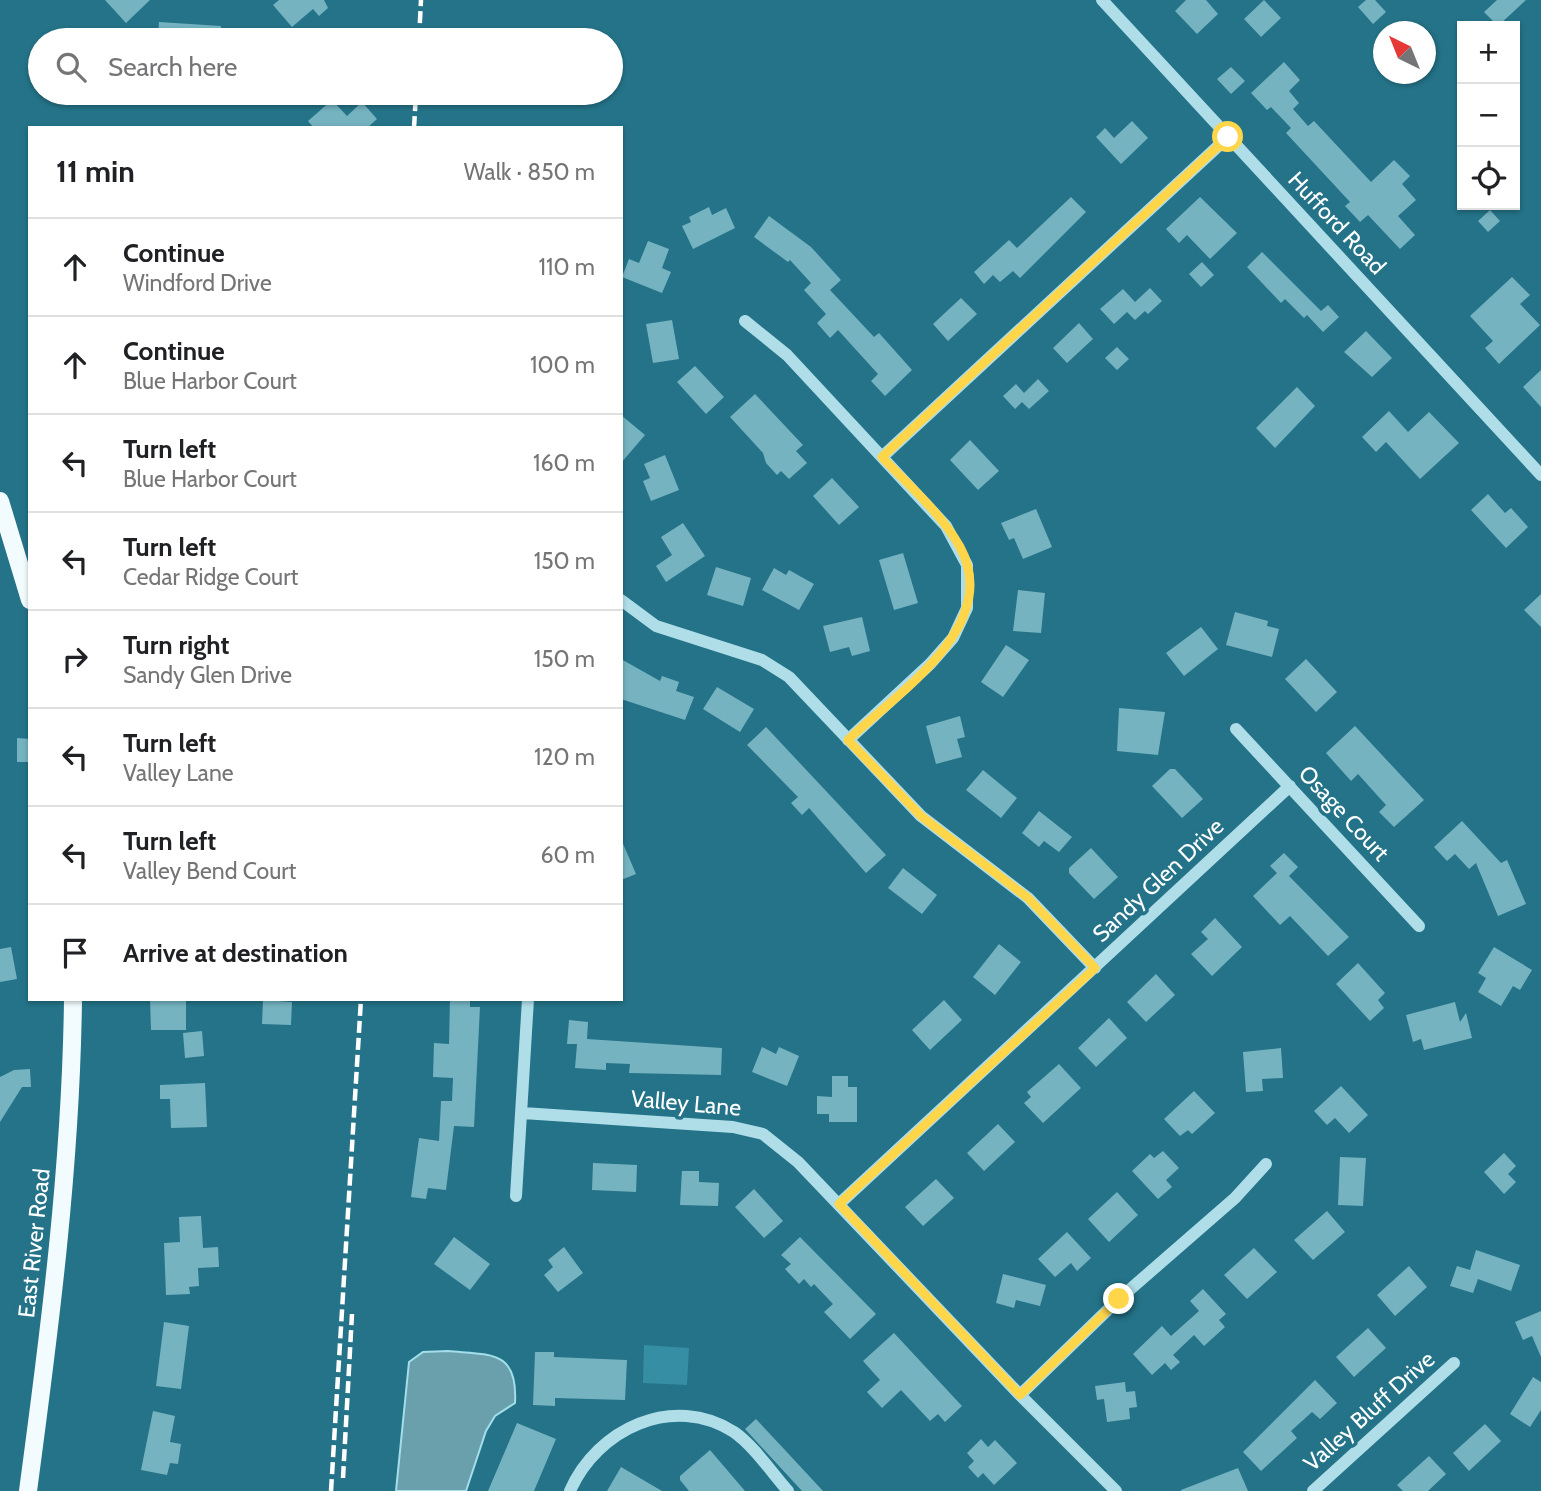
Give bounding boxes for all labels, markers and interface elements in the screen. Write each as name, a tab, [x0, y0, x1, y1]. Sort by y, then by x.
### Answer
north arrow	[1373, 21, 1436, 84]
map controls	[1457, 21, 1520, 210]
button: +	[1457, 21, 1520, 84]
search box	[28, 28, 623, 105]
icon: search	[52, 48, 90, 86]
text: Search here	[108, 51, 237, 83]
button: −	[1457, 84, 1520, 147]
route start	[1212, 121, 1243, 152]
button: locate	[1457, 147, 1520, 210]
text: 11 min	[56, 153, 135, 190]
text: Walk · 850 m	[464, 158, 595, 186]
street label: Hufford Road	[1282, 166, 1392, 280]
text: Continue	[123, 237, 225, 269]
icon: ahead	[56, 248, 94, 286]
text: 110 m	[539, 253, 595, 281]
text: Windford Drive	[123, 269, 272, 297]
text: Continue	[123, 335, 225, 367]
icon: ahead	[56, 346, 94, 384]
text: 100 m	[530, 351, 595, 379]
text: Blue Harbor Court	[123, 367, 297, 395]
text: Turn left	[123, 433, 216, 465]
icon: left	[56, 444, 94, 482]
text: 160 m	[533, 449, 595, 477]
text: Blue Harbor Court	[123, 465, 297, 493]
text: Turn left	[123, 531, 216, 563]
icon: left	[56, 542, 94, 580]
text: 150 m	[534, 547, 595, 575]
text: Cedar Ridge Court	[123, 563, 298, 591]
text: Turn right	[123, 629, 229, 661]
icon: right	[56, 640, 94, 678]
text: 150 m	[534, 645, 595, 673]
text: Sandy Glen Drive	[123, 661, 292, 689]
text: Turn left	[123, 727, 216, 759]
icon: left	[56, 738, 94, 776]
text: 120 m	[534, 743, 595, 771]
text: Valley Lane	[123, 759, 234, 787]
street label: Osage Court	[1293, 760, 1395, 867]
street label: Sandy Glen Drive	[1087, 812, 1229, 948]
text: Turn left	[123, 825, 216, 857]
icon: left	[56, 836, 94, 874]
text: 60 m	[541, 841, 595, 869]
text: Valley Bend Court	[123, 857, 296, 885]
icon: arrive	[56, 934, 94, 972]
text: Arrive at destination	[123, 937, 348, 969]
street label: Valley Lane	[630, 1084, 742, 1122]
street label: East River Road	[12, 1167, 56, 1319]
route end	[1103, 1283, 1134, 1314]
street label: Valley Bluff Drive	[1298, 1345, 1440, 1477]

